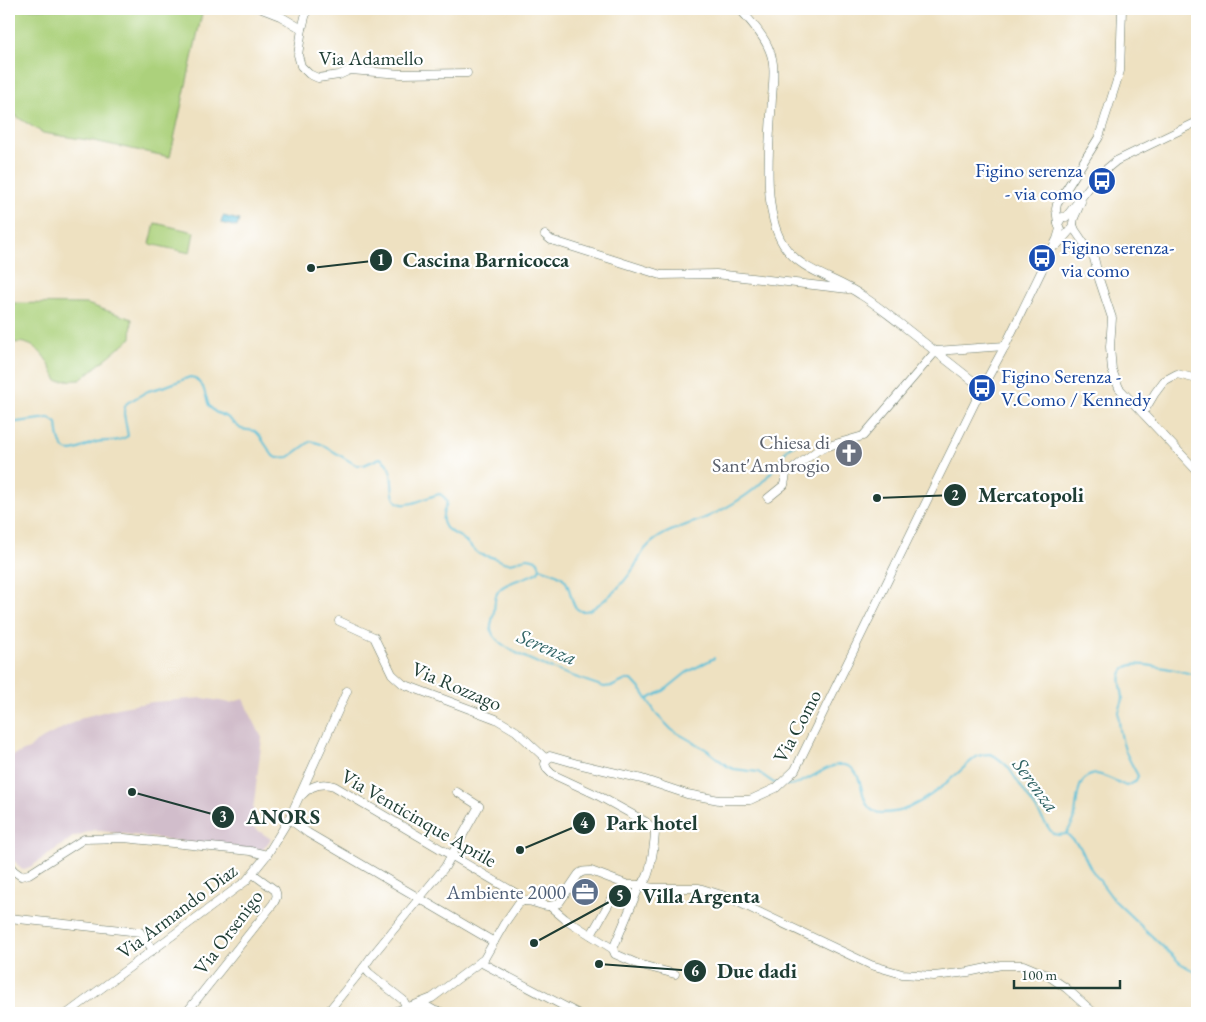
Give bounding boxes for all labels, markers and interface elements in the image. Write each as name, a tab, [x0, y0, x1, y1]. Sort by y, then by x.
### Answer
street label: Via Adamello	[319, 45, 423, 71]
place label: Figino serenza - via como	[975, 157, 1083, 206]
bus stop icon: Figino serenza - via como	[1087, 166, 1117, 196]
place label: Figino serenza- via como	[1061, 234, 1175, 283]
callout: Cascina Barnicocca	[368, 242, 580, 278]
bus stop icon: Figino serenza- via como	[1027, 243, 1057, 273]
text: Cascina Barnicocca	[403, 246, 570, 273]
text: 1	[377, 250, 385, 269]
place label: Figino Serenza - V.Como / Kennedy	[1001, 363, 1151, 412]
bus stop icon: Figino Serenza - V.Como / Kennedy	[967, 373, 997, 403]
place label: Chiesa di Sant'Ambrogio	[712, 429, 830, 478]
church icon: Chiesa di Sant'Ambrogio	[834, 438, 864, 468]
callout: Mercatopoli	[943, 477, 1094, 513]
text: Mercatopoli	[978, 481, 1084, 508]
text: 2	[951, 485, 959, 504]
water label: Serenza	[512, 622, 581, 671]
street label: Via Rozzago	[408, 655, 506, 717]
street label: Via Como	[767, 685, 827, 767]
water label: Serenza	[1006, 751, 1066, 818]
street label: Via Venticinque Aprile	[336, 763, 502, 873]
callout: ANORS	[210, 799, 330, 835]
text: ANORS	[245, 803, 320, 830]
callout: Park hotel	[571, 805, 708, 841]
text: 3	[219, 807, 227, 826]
text: Park hotel	[606, 809, 698, 836]
text: 4	[580, 813, 589, 832]
street label: Via Armando Diaz	[112, 857, 243, 965]
office icon: Ambiente 2000	[570, 877, 600, 907]
callout: Villa Argenta	[607, 878, 770, 914]
place label: Ambiente 2000	[446, 879, 566, 905]
text: Villa Argenta	[642, 882, 761, 909]
street label: Via Orsenigo	[187, 884, 269, 980]
text: 5	[616, 886, 624, 905]
callout: Due dadi	[682, 953, 807, 989]
text: Due dadi	[717, 957, 797, 984]
scale bar	[1014, 957, 1120, 989]
text: 6	[691, 961, 699, 980]
text: 100 m	[1021, 965, 1058, 984]

